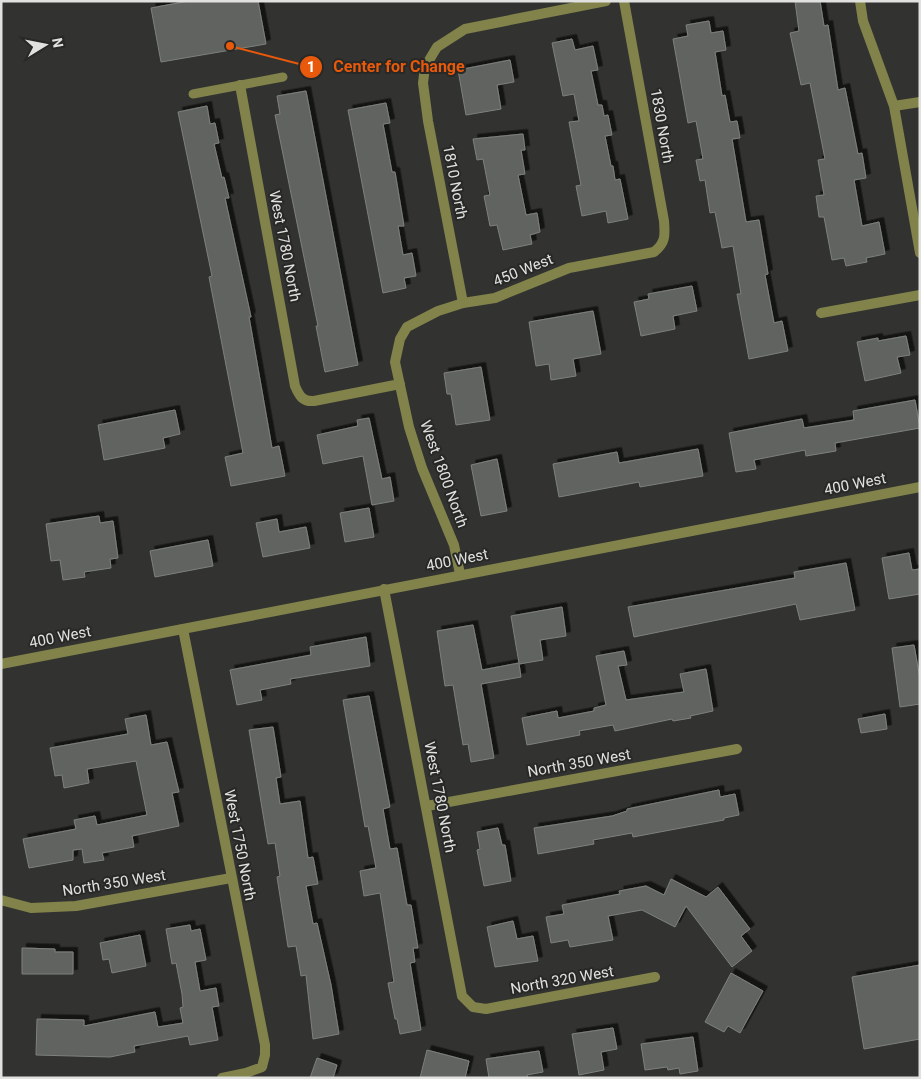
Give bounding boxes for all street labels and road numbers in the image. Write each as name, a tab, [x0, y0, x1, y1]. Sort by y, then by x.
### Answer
street label: 1830 North	[647, 87, 677, 165]
street label: 1810 North	[439, 143, 471, 221]
street label: West 1780 North	[265, 189, 305, 303]
street label: 450 West	[491, 250, 556, 290]
street label: West 1800 North	[416, 418, 472, 530]
street label: 400 West	[823, 469, 888, 499]
street label: 400 West	[425, 545, 490, 575]
street label: 400 West	[28, 622, 93, 652]
street label: West 1780 North	[420, 740, 460, 854]
street label: North 350 West	[526, 745, 632, 781]
street label: West 1750 North	[220, 788, 260, 902]
street label: North 350 West	[61, 866, 167, 900]
street label: North 320 West	[509, 962, 615, 998]

